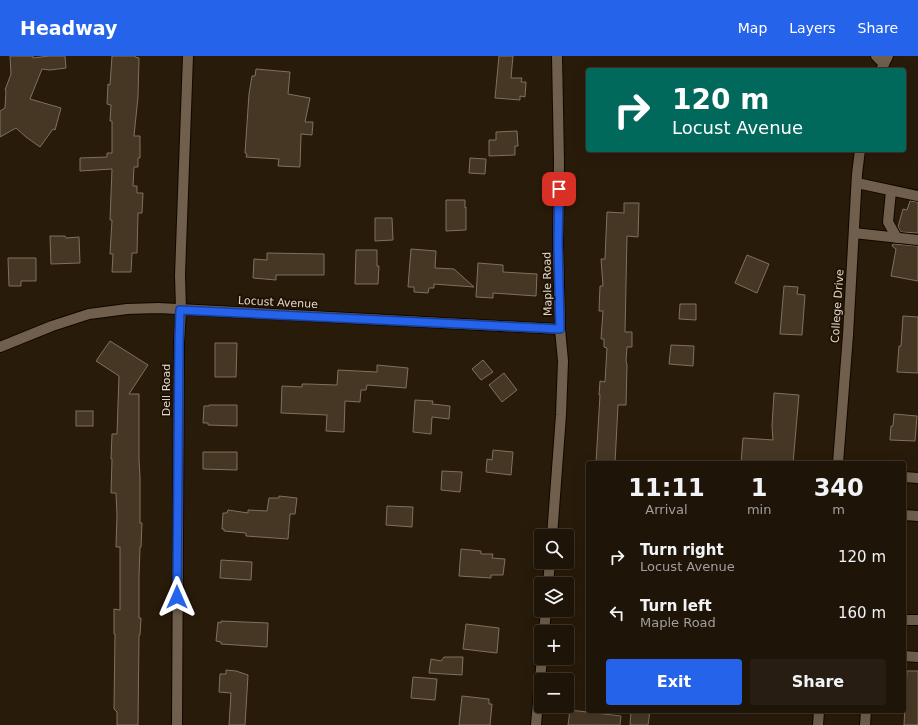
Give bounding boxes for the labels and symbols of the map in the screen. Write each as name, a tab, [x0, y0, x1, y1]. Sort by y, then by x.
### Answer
pin	[542, 172, 576, 206]
street label: Maple Road	[540, 252, 555, 316]
street label: College Drive	[828, 269, 847, 343]
street label: Locust Avenue	[238, 294, 319, 311]
street label: Dell Road	[160, 364, 173, 416]
position arrow	[156, 576, 198, 618]

